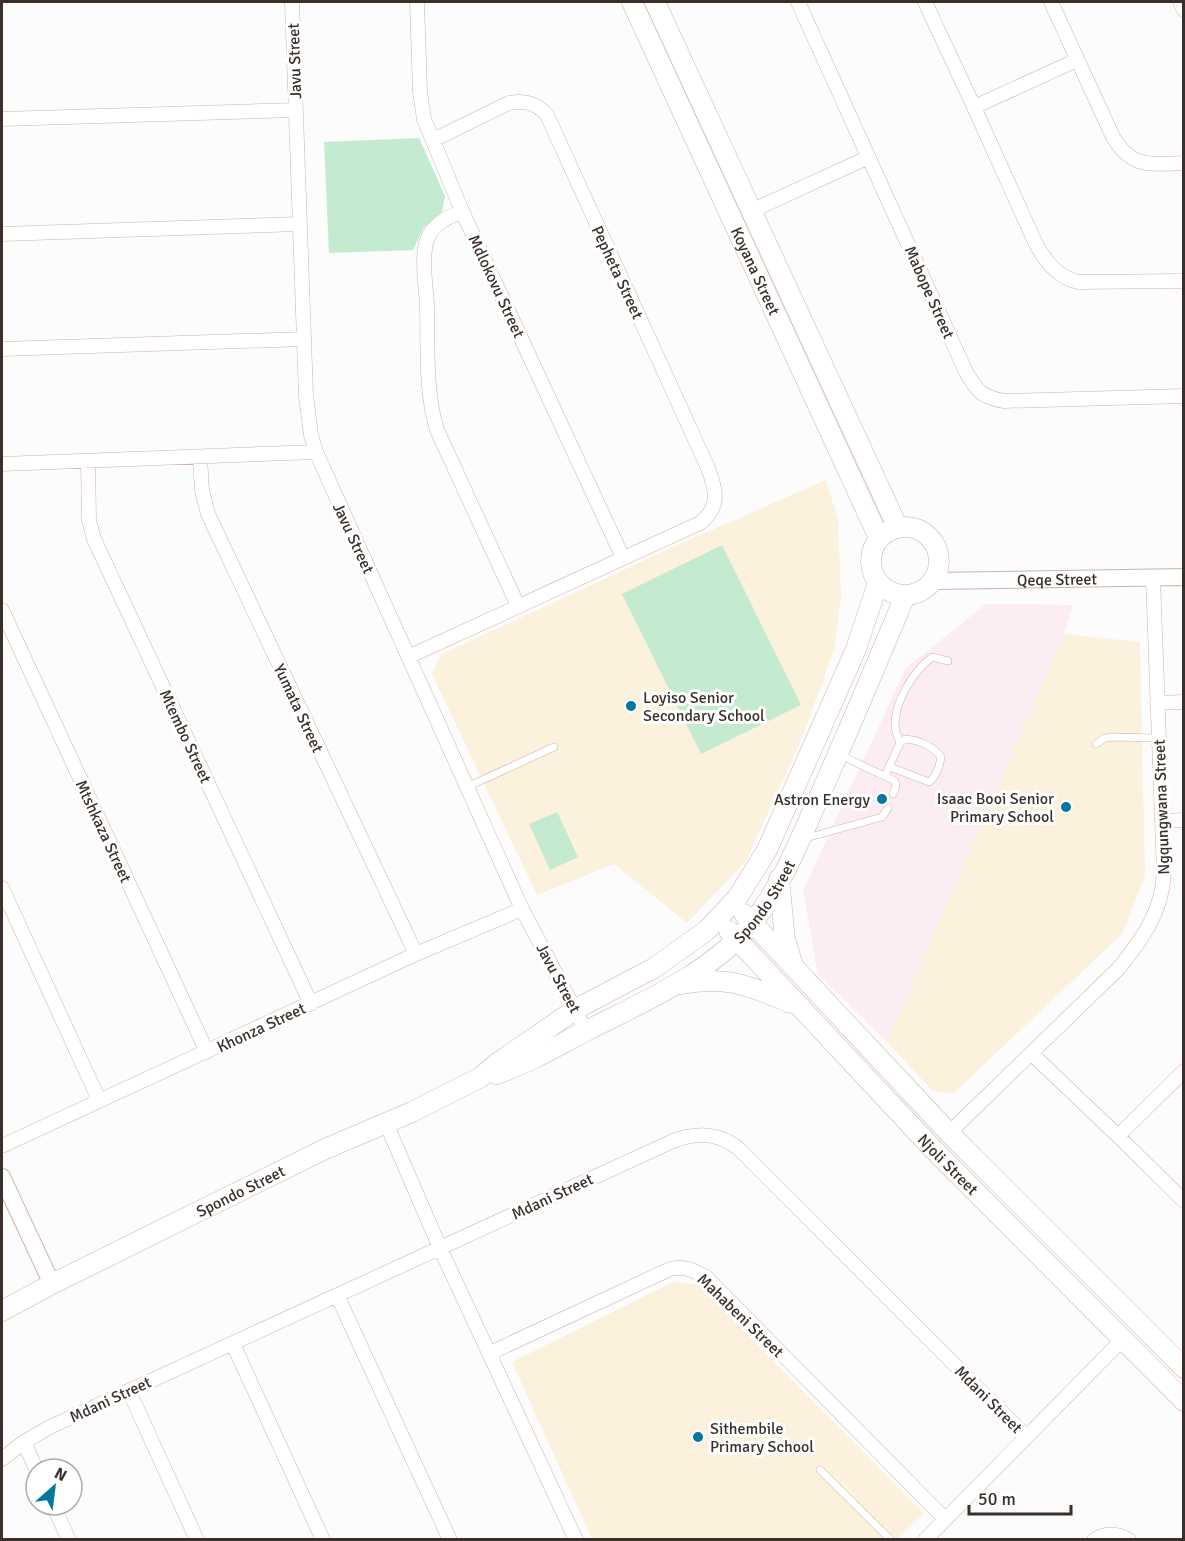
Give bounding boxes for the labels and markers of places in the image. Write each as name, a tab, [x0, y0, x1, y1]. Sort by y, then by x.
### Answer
place label: Loyiso Senior Secondary School	[643, 688, 765, 726]
marker: Loyiso Senior Secondary School	[624, 699, 638, 713]
place label: Isaac Booi Senior Primary School	[937, 789, 1054, 827]
place label: Astron Energy	[774, 790, 871, 810]
marker: Astron Energy	[875, 792, 889, 806]
marker: Isaac Booi Senior Primary School	[1059, 800, 1073, 814]
place label: Sithembile Primary School	[710, 1419, 814, 1457]
marker: Sithembile Primary School	[691, 1430, 705, 1444]

